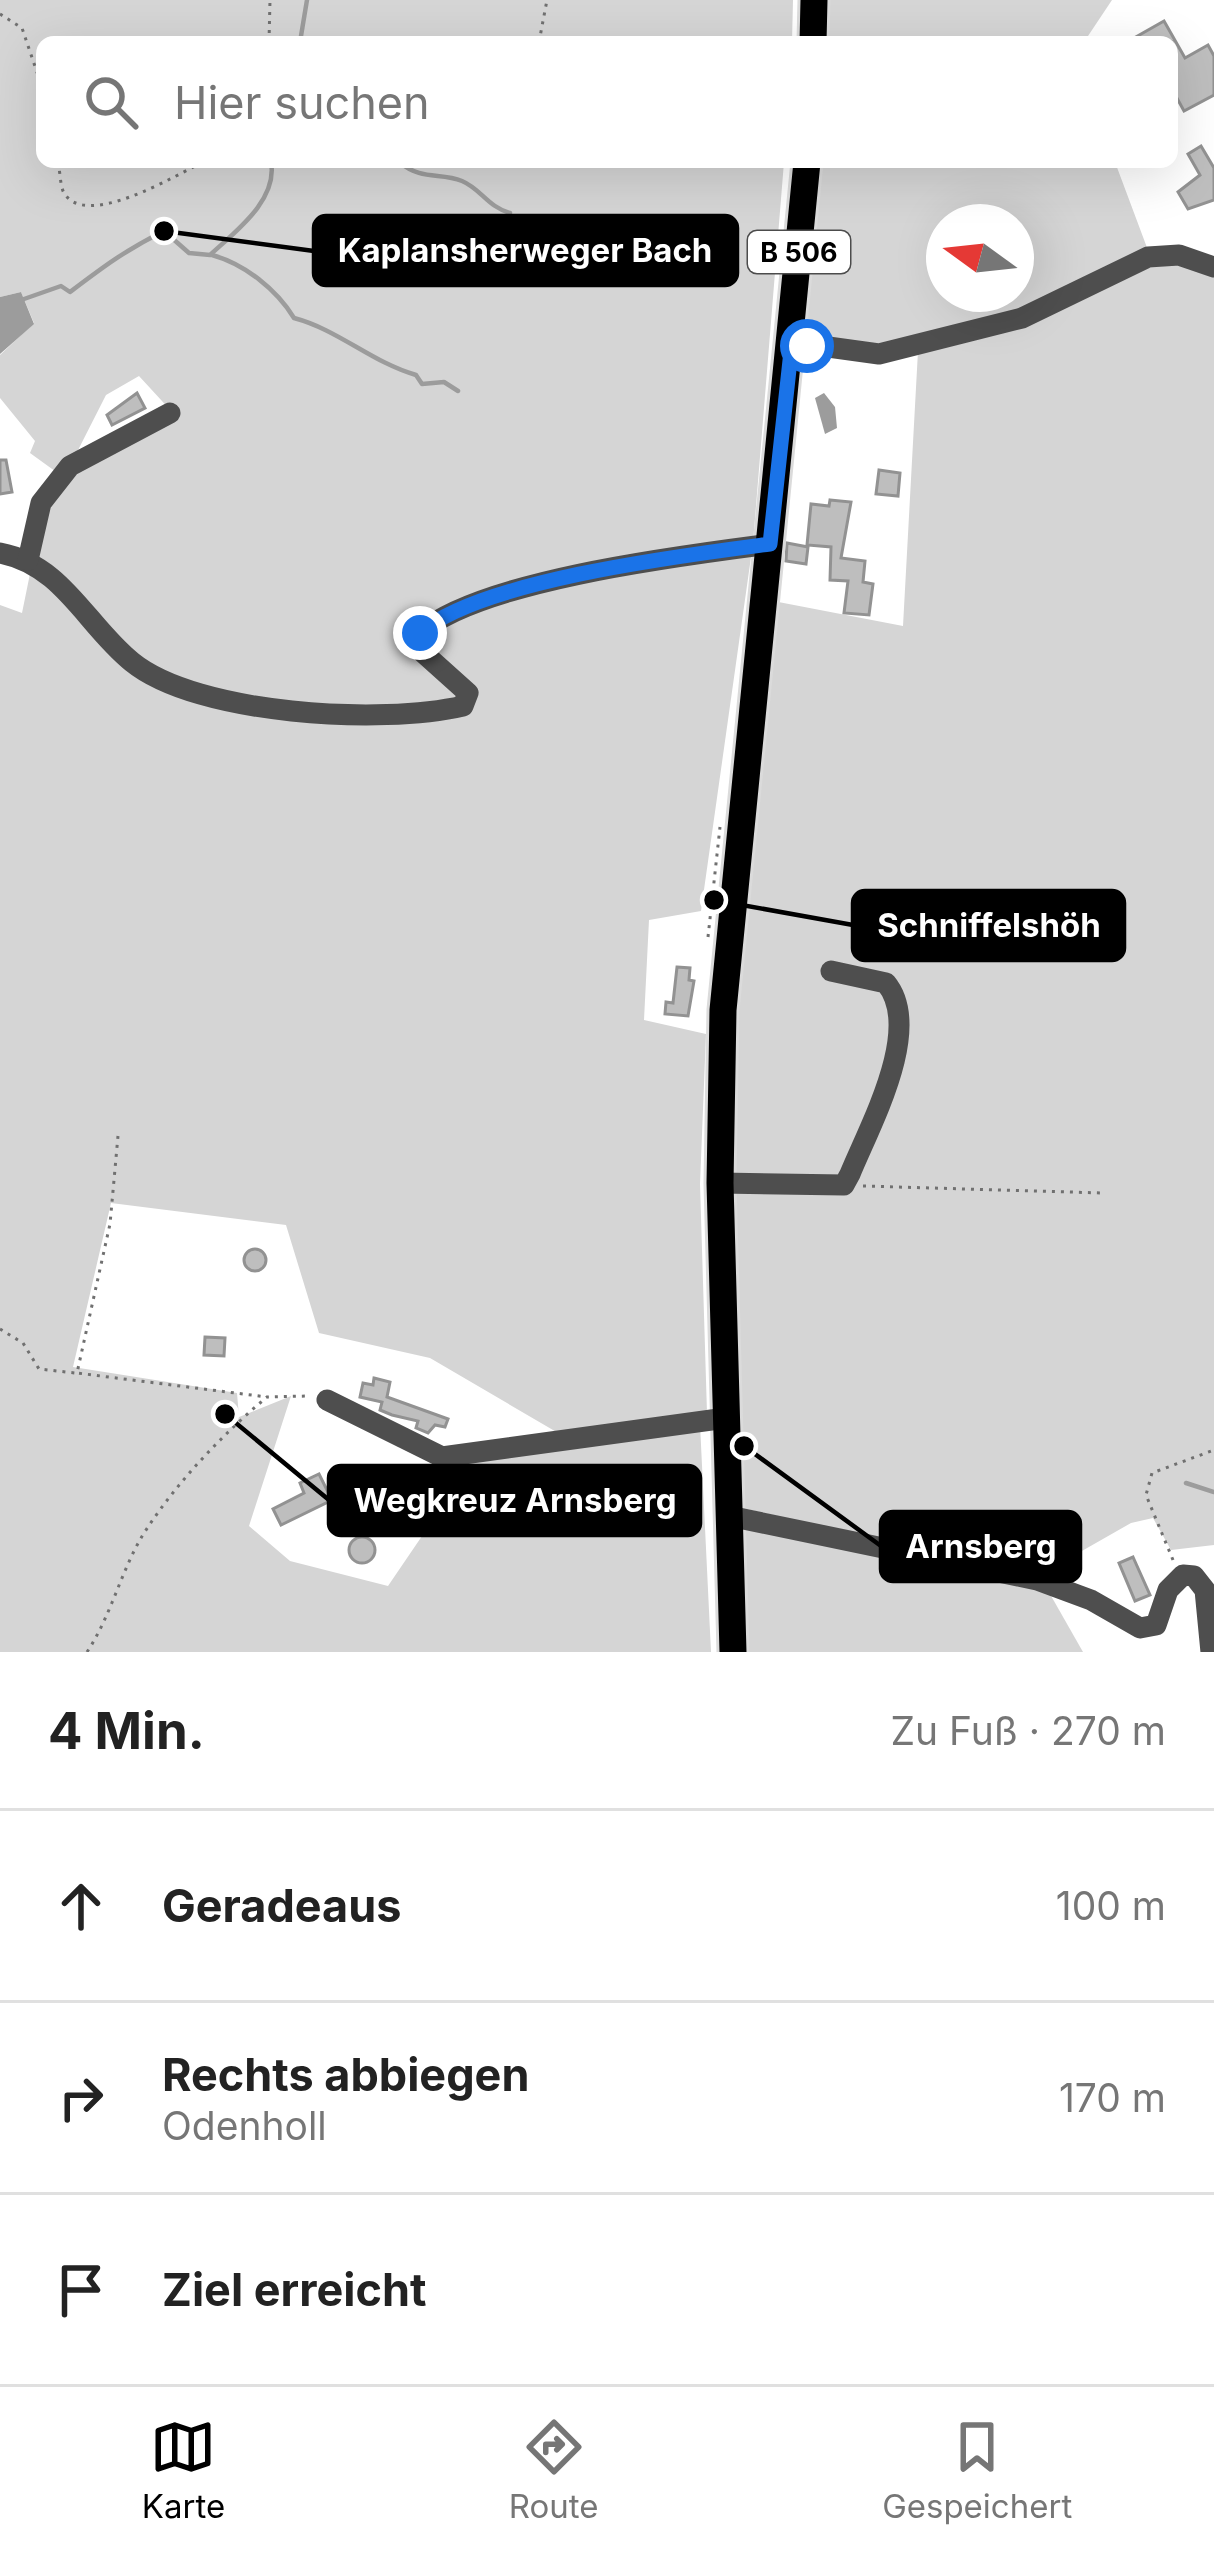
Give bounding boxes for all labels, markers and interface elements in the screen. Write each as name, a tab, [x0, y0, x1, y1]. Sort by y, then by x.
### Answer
search box	[36, 36, 1178, 168]
icon: search	[78, 69, 144, 135]
text: Hier suchen	[174, 75, 430, 130]
north arrow	[926, 204, 1034, 312]
callout: Kaplansherweger Bach	[314, 216, 737, 285]
text: Kaplansherweger Bach	[338, 230, 712, 270]
road number: B 506	[748, 231, 850, 273]
route start	[780, 319, 834, 373]
route end	[393, 606, 447, 660]
callout: Schniffelshöh	[853, 891, 1124, 960]
text: Schniffelshöh	[877, 905, 1101, 945]
callout: Wegkreuz Arnsberg	[329, 1466, 700, 1535]
text: Wegkreuz Arnsberg	[353, 1480, 677, 1520]
callout: Arnsberg	[881, 1512, 1080, 1581]
text: Arnsberg	[905, 1526, 1057, 1566]
text: 4 Min.	[48, 1700, 205, 1761]
text: Zu Fuß · 270 m	[890, 1707, 1166, 1754]
icon: ahead	[48, 1873, 114, 1939]
text: Geradeaus	[162, 1878, 401, 1933]
text: 100 m	[1056, 1882, 1166, 1929]
text: Rechts abbiegen	[162, 2047, 529, 2102]
icon: right	[48, 2065, 114, 2131]
text: 170 m	[1059, 2074, 1166, 2121]
text: Odenholl	[162, 2102, 327, 2149]
icon: arrive	[48, 2257, 114, 2323]
text: Ziel erreicht	[162, 2262, 426, 2317]
tab: Karte	[142, 2414, 225, 2526]
tab: Route	[509, 2414, 599, 2526]
tab: Gespeichert	[882, 2414, 1072, 2526]

